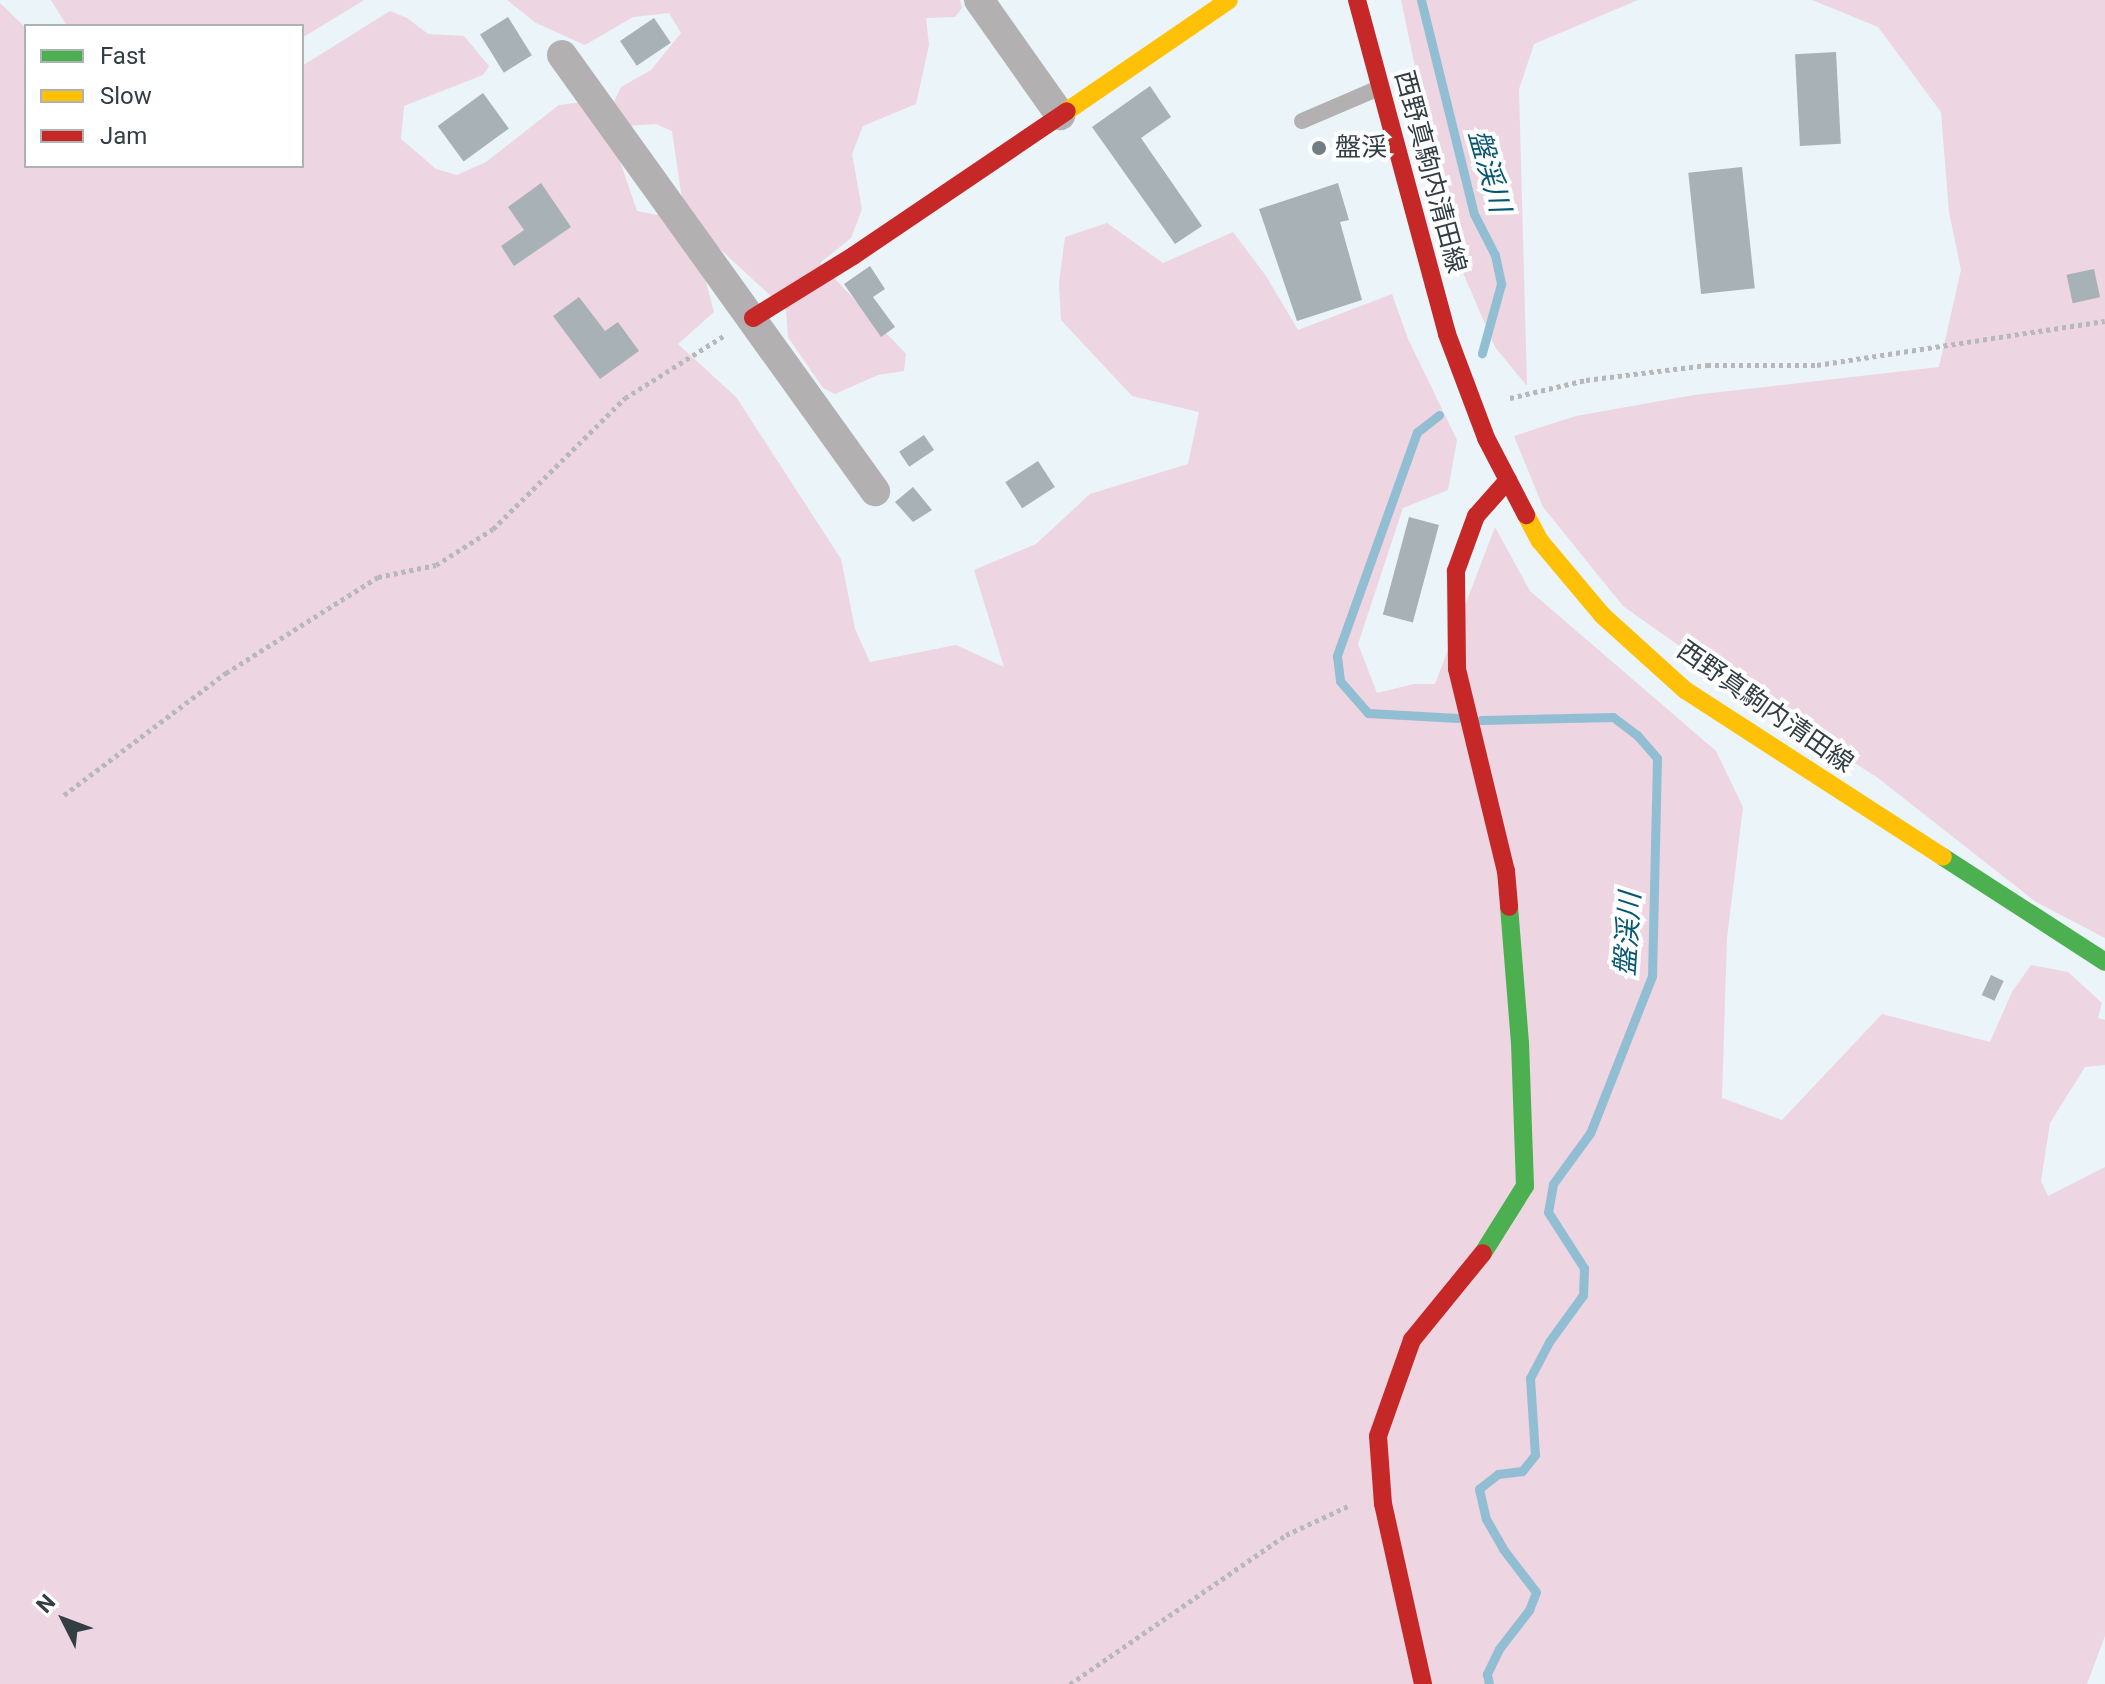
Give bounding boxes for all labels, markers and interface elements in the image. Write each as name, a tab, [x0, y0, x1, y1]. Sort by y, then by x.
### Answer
legend	[24, 24, 304, 168]
text: Fast	[100, 42, 146, 70]
street label: 西野真駒内清田線	[1388, 68, 1472, 276]
text: Slow	[100, 82, 152, 110]
text: Jam	[100, 122, 147, 150]
water label: 盤渓川	[1461, 126, 1517, 216]
place label: 盤渓	[1335, 132, 1387, 164]
marker: 盤渓	[1310, 139, 1328, 157]
street label: 西野真駒内清田線	[1671, 635, 1859, 779]
water label: 盤渓川	[1608, 891, 1648, 977]
north arrow	[24, 1580, 104, 1660]
text: N	[31, 1589, 60, 1618]

